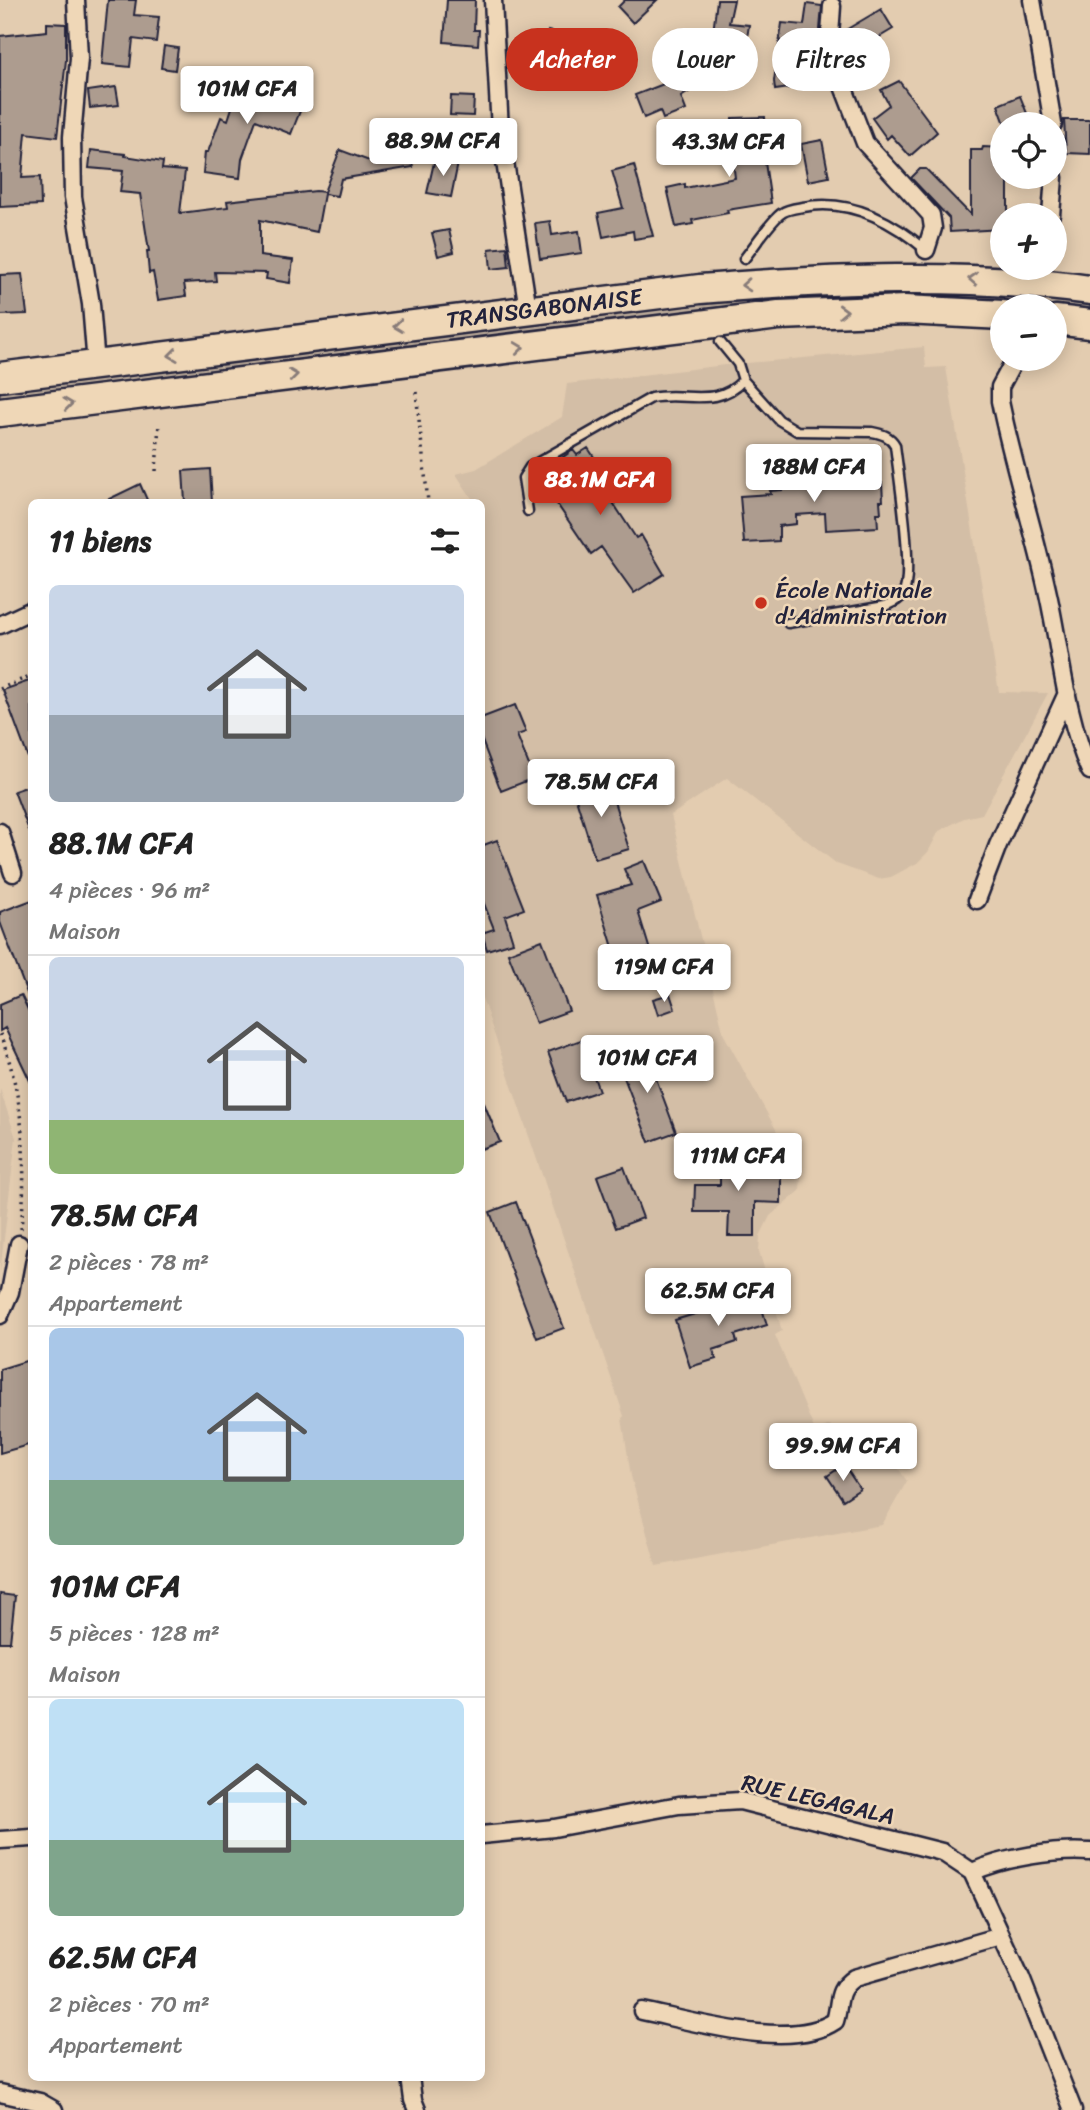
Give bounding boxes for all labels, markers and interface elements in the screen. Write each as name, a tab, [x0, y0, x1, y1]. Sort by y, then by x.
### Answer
chip: Acheter	[506, 28, 638, 91]
chip: Louer	[652, 28, 758, 91]
chip: Filtres	[772, 28, 890, 91]
pin: 101M CFA	[175, 66, 319, 126]
text: 101M CFA	[197, 68, 298, 109]
map controls	[990, 112, 1067, 371]
button: locate	[990, 112, 1067, 189]
pin: 88.9M CFA	[363, 118, 523, 178]
text: 88.9M CFA	[385, 120, 501, 161]
pin: 43.3M CFA	[649, 120, 809, 179]
text: 43.3M CFA	[672, 121, 786, 162]
button: +	[990, 203, 1067, 280]
one-way arrow	[968, 272, 979, 287]
street label: TRANSGABONAISE	[444, 276, 645, 341]
one-way arrow	[740, 278, 751, 293]
button: −	[990, 294, 1067, 371]
one-way arrow	[837, 304, 848, 319]
one-way arrow	[393, 318, 404, 333]
one-way arrow	[513, 340, 525, 355]
one-way arrow	[167, 348, 179, 363]
one-way arrow	[288, 368, 299, 383]
one-way arrow	[62, 397, 74, 412]
pin: 188M CFA	[742, 444, 886, 504]
text: 188M CFA	[762, 446, 866, 487]
pin: 88.1M CFA	[520, 458, 680, 517]
text: 88.1M CFA	[544, 459, 656, 500]
text: 11 biens	[49, 514, 151, 568]
icon: filters	[426, 522, 464, 560]
place label: École Nationale d'Administration	[775, 570, 948, 637]
marker: École Nationale d'Administration	[753, 595, 769, 611]
icon: home	[194, 631, 320, 757]
pin: 78.5M CFA	[521, 760, 681, 819]
text: 78.5M CFA	[544, 761, 658, 802]
text: 88.1M CFA	[49, 816, 194, 870]
text: 4 pièces · 96 m²	[49, 870, 210, 911]
text: Maison	[49, 911, 120, 952]
pin: 119M CFA	[592, 944, 736, 1004]
text: 119M CFA	[614, 946, 714, 987]
icon: home	[194, 1003, 320, 1129]
pin: 101M CFA	[575, 1036, 719, 1095]
text: 101M CFA	[597, 1037, 698, 1078]
pin: 111M CFA	[666, 1134, 810, 1193]
text: 111M CFA	[690, 1135, 786, 1176]
text: 78.5M CFA	[49, 1188, 199, 1242]
text: 2 pièces · 78 m²	[49, 1242, 209, 1283]
pin: 62.5M CFA	[638, 1268, 798, 1328]
text: 62.5M CFA	[661, 1270, 775, 1311]
text: Appartement	[49, 1283, 183, 1324]
icon: home	[194, 1374, 320, 1500]
pin: 99.9M CFA	[763, 1424, 923, 1483]
text: 99.9M CFA	[785, 1425, 901, 1466]
text: 101M CFA	[49, 1559, 181, 1613]
text: 5 pièces · 128 m²	[49, 1613, 220, 1654]
text: Maison	[49, 1654, 120, 1695]
icon: home	[194, 1745, 320, 1871]
street label: RUE LEGAGALA	[737, 1762, 898, 1837]
text: 62.5M CFA	[49, 1930, 198, 1984]
text: 2 pièces · 70 m²	[49, 1984, 210, 2025]
text: Appartement	[49, 2025, 183, 2066]

